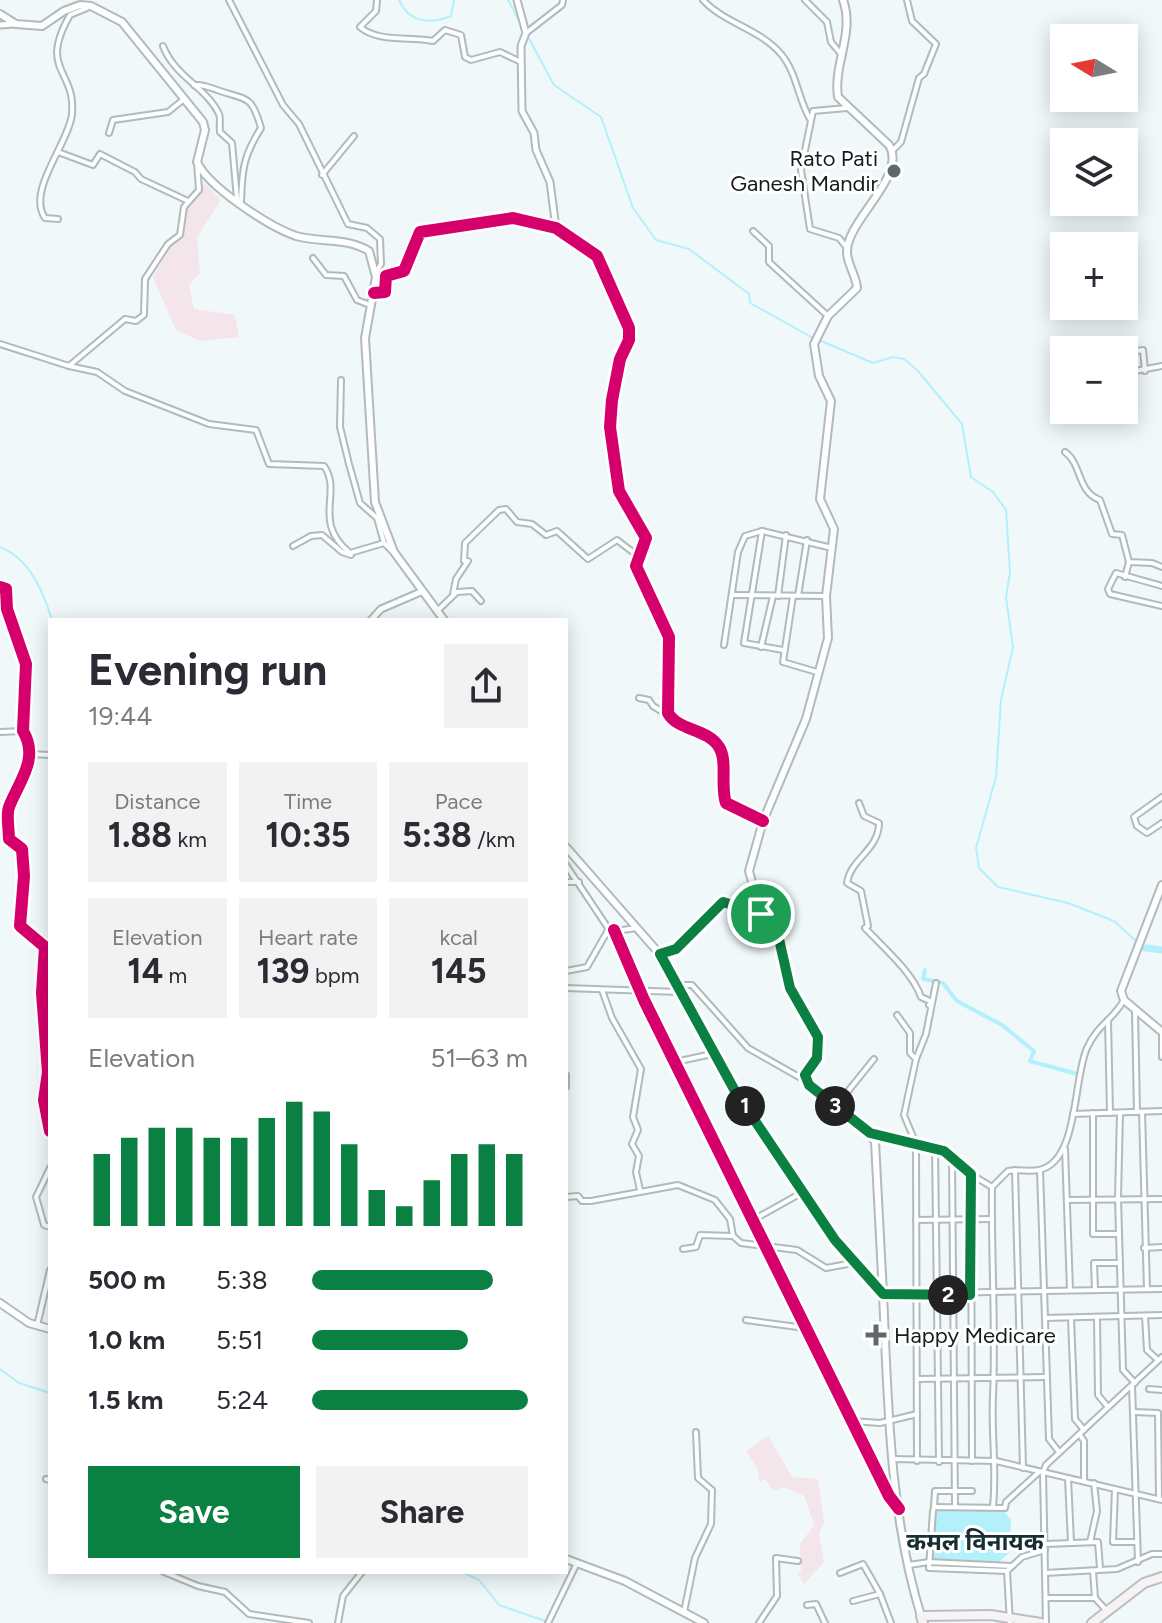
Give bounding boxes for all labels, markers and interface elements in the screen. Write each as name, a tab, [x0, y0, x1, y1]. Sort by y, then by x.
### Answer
north arrow	[1050, 24, 1138, 112]
map controls	[1050, 24, 1138, 424]
button: layers	[1050, 128, 1138, 216]
place label: Rato Pati Ganesh Mandir	[730, 145, 879, 197]
marker: Rato Pati Ganesh Mandir	[885, 162, 903, 180]
button: +	[1050, 232, 1138, 320]
button: −	[1050, 336, 1138, 424]
text: Evening run	[88, 643, 327, 696]
button: share	[444, 644, 528, 728]
text: 19:44	[88, 700, 152, 732]
text: Distance	[114, 788, 200, 815]
text: Time	[284, 788, 332, 815]
text: Pace	[435, 788, 482, 815]
text: 1.88	[108, 815, 172, 856]
text: 10:35	[265, 815, 351, 856]
text: 5:38	[402, 815, 472, 856]
text: km	[172, 826, 207, 853]
text: /km	[472, 826, 515, 853]
pin	[727, 880, 795, 948]
icon: arrive	[739, 892, 783, 936]
text: Elevation	[112, 924, 203, 951]
text: Heart rate	[258, 924, 358, 951]
text: kcal	[439, 924, 478, 951]
text: 14	[127, 951, 163, 992]
text: 139	[256, 951, 309, 992]
text: 145	[431, 951, 486, 992]
text: m	[163, 962, 187, 989]
text: bpm	[309, 962, 360, 989]
text: Elevation	[88, 1042, 195, 1074]
text: 51–63 m	[431, 1042, 528, 1074]
pin: 1	[725, 1086, 765, 1126]
pin: 3	[815, 1086, 855, 1126]
text: 1	[740, 1092, 750, 1119]
text: 3	[829, 1092, 841, 1119]
text: 500 m	[88, 1264, 166, 1296]
text: 5:38	[216, 1264, 268, 1296]
pin: 2	[928, 1275, 968, 1315]
text: 2	[942, 1281, 954, 1308]
place label: Happy Medicare	[894, 1322, 1056, 1349]
text: 1.0 km	[88, 1324, 165, 1356]
text: 5:51	[216, 1324, 263, 1356]
marker: Happy Medicare	[865, 1324, 887, 1346]
text: 1.5 km	[88, 1384, 163, 1416]
text: 5:24	[216, 1384, 268, 1416]
button: Save	[88, 1466, 300, 1558]
button: Share	[316, 1466, 528, 1558]
district label: कमल विनायक	[906, 1527, 1045, 1556]

